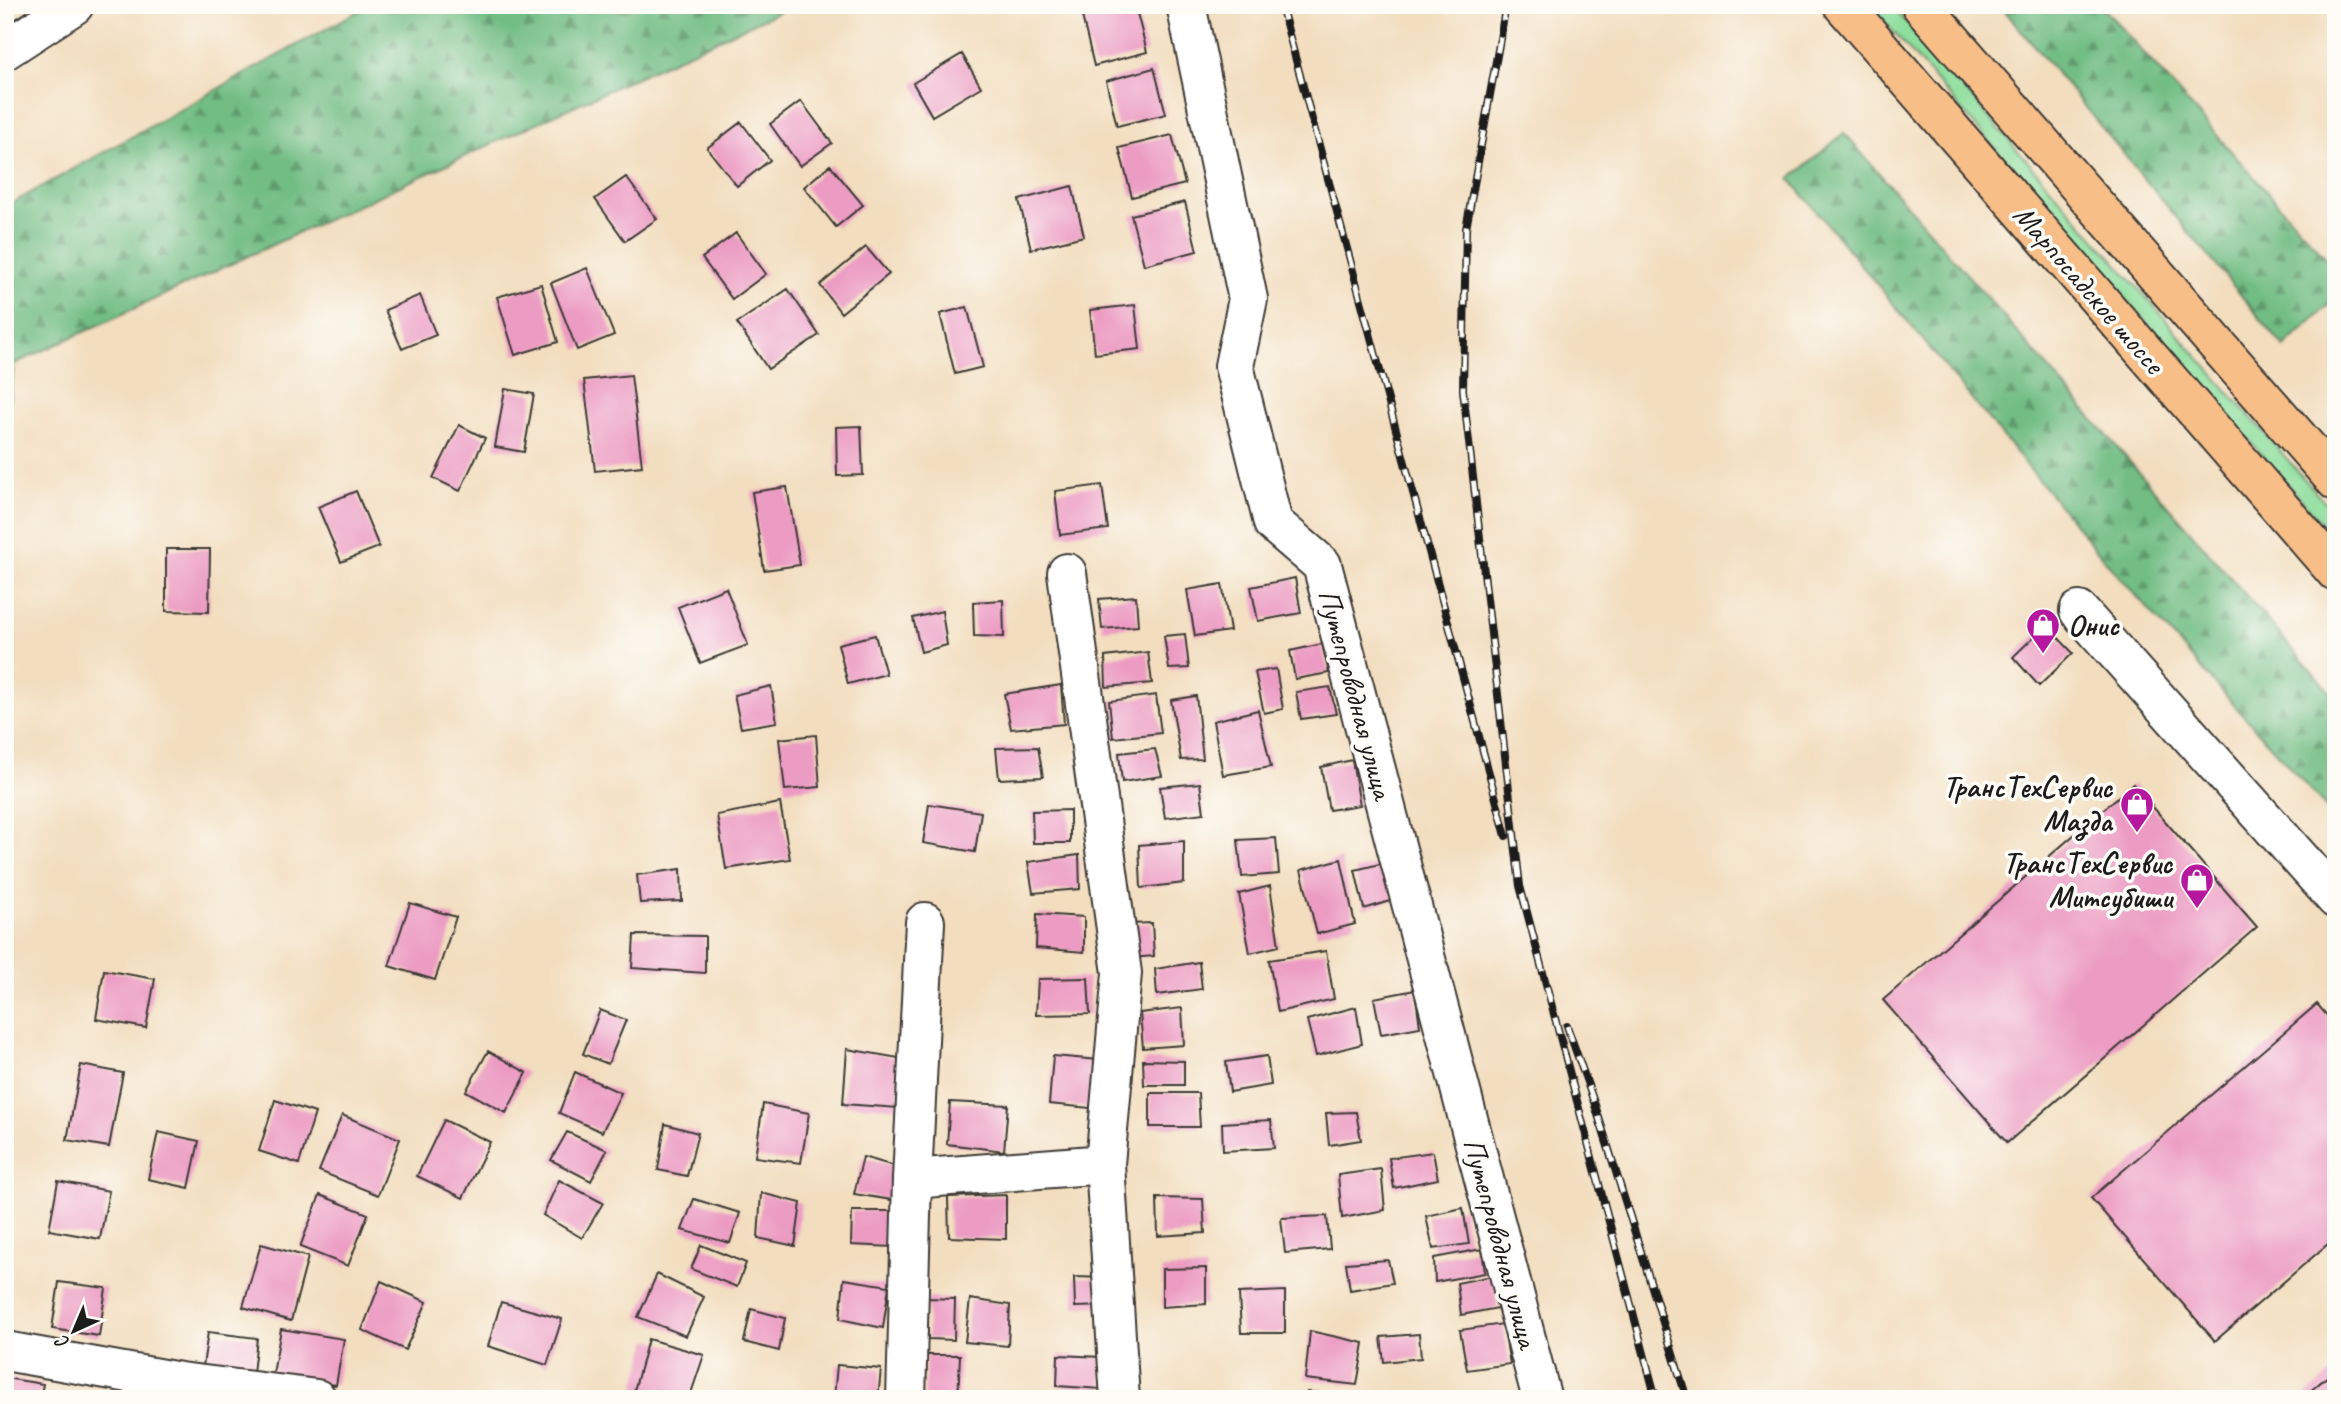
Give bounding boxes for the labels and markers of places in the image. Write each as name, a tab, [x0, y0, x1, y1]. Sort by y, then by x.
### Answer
shop icon: Онис	[2024, 606, 2062, 655]
place label: Онис	[2068, 606, 2120, 644]
place label: ТрансТехСервис Мазда	[1943, 768, 2114, 841]
shop icon: ТрансТехСервис Мазда	[2118, 785, 2156, 834]
place label: ТрансТехСервис Митсубиши	[2003, 844, 2174, 917]
shop icon: ТрансТехСервис Митсубиши	[2178, 861, 2216, 910]

